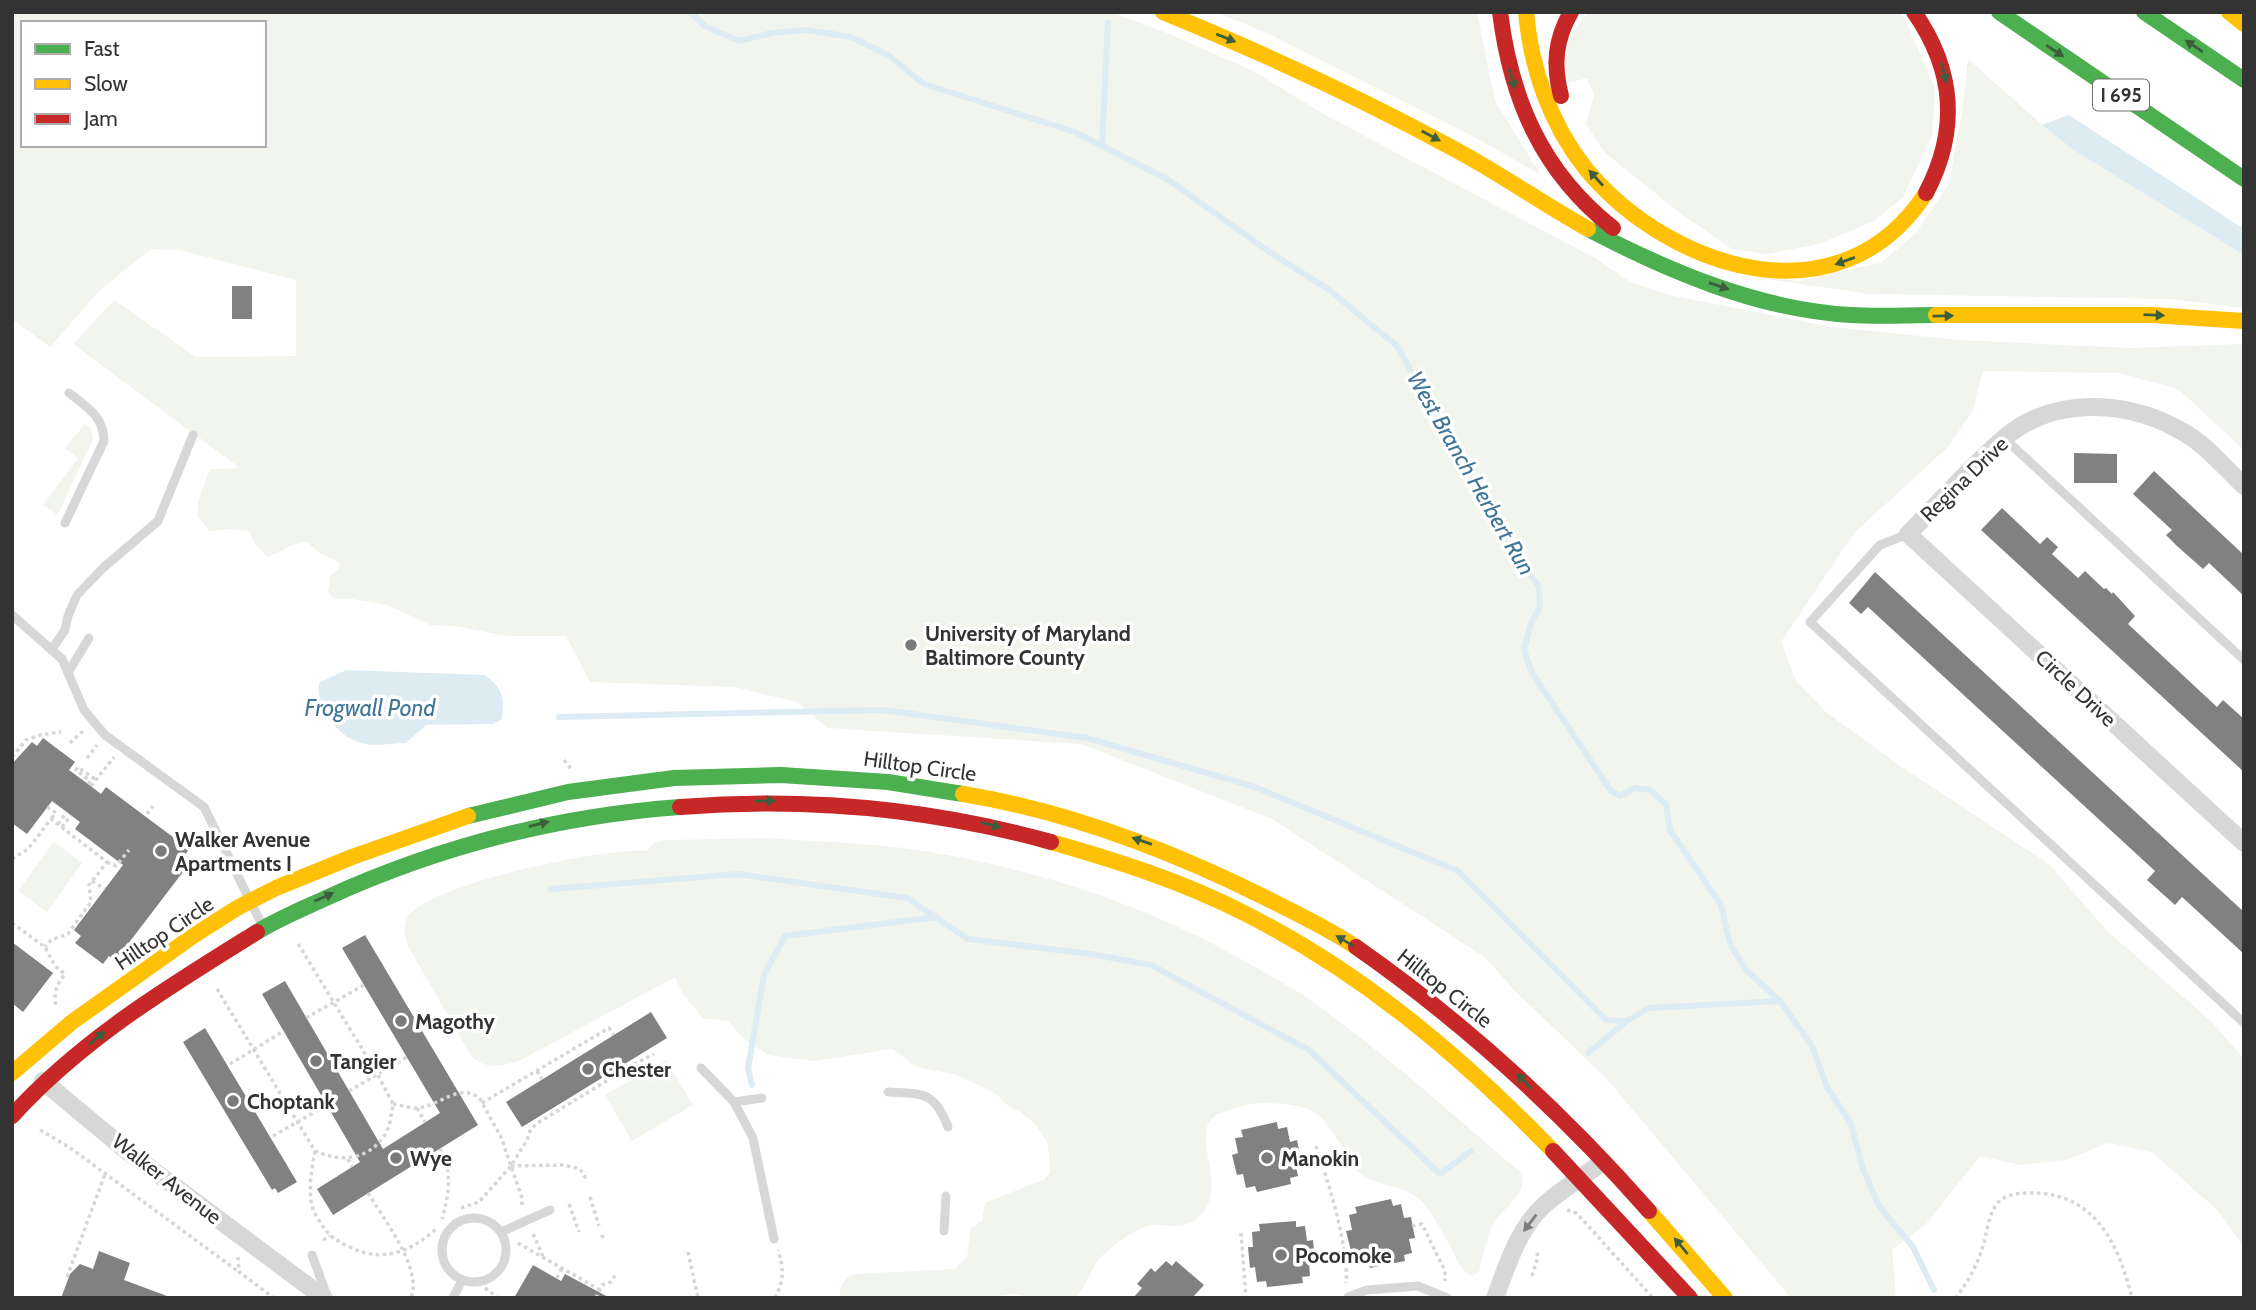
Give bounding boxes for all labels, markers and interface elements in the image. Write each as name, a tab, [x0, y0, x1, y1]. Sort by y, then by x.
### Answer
legend	[21, 21, 266, 147]
one-way arrow	[1216, 33, 1237, 44]
text: Fast	[84, 36, 120, 61]
one-way arrow	[2185, 39, 2203, 53]
one-way arrow	[2045, 44, 2065, 57]
one-way arrow	[1939, 62, 1950, 84]
one-way arrow	[1508, 69, 1518, 90]
text: Slow	[84, 71, 128, 96]
road number: I 695	[2093, 80, 2149, 110]
text: Jam	[83, 106, 118, 131]
one-way arrow	[1422, 130, 1442, 142]
one-way arrow	[1588, 169, 1604, 187]
one-way arrow	[1835, 256, 1856, 267]
one-way arrow	[1709, 281, 1730, 292]
one-way arrow	[1933, 310, 1955, 322]
one-way arrow	[2143, 310, 2165, 321]
water label: West Branch Herbert Run	[1401, 366, 1541, 580]
street label: Regina Drive	[1915, 431, 2013, 527]
place label: University of Maryland Baltimore County	[925, 621, 1131, 670]
marker: University of Maryland Baltimore County	[903, 637, 919, 653]
street label: Circle Drive	[2030, 644, 2122, 732]
water label: Frogwall Pond	[305, 694, 436, 722]
street label: Hilltop Circle	[862, 746, 978, 786]
one-way arrow	[755, 796, 777, 807]
one-way arrow	[528, 818, 550, 829]
one-way arrow	[980, 820, 1002, 831]
place label: Walker Avenue Apartments I	[175, 827, 310, 876]
one-way arrow	[1131, 835, 1152, 846]
marker: Walker Avenue Apartments I	[153, 843, 169, 859]
street label: Hilltop Circle	[110, 891, 218, 975]
one-way arrow	[314, 891, 335, 902]
one-way arrow	[1336, 935, 1355, 947]
street label: Hilltop Circle	[1393, 943, 1498, 1033]
place label: Magothy	[415, 1009, 496, 1034]
marker: Magothy	[393, 1013, 409, 1029]
one-way arrow	[88, 1031, 105, 1046]
place label: Tangier	[330, 1049, 396, 1074]
marker: Tangier	[308, 1053, 324, 1069]
place label: Chester	[602, 1057, 671, 1082]
marker: Chester	[580, 1061, 596, 1077]
one-way arrow	[1517, 1073, 1533, 1090]
place label: Choptank	[247, 1089, 335, 1114]
marker: Choptank	[225, 1093, 241, 1109]
street label: Walker Avenue	[107, 1129, 227, 1230]
place label: Wye	[410, 1146, 452, 1171]
place label: Manokin	[1281, 1146, 1359, 1171]
marker: Wye	[388, 1150, 404, 1166]
marker: Manokin	[1259, 1150, 1275, 1166]
one-way arrow	[1522, 1214, 1537, 1232]
one-way arrow	[1674, 1237, 1689, 1254]
place label: Pocomoke	[1295, 1243, 1392, 1268]
marker: Pocomoke	[1273, 1247, 1289, 1263]

